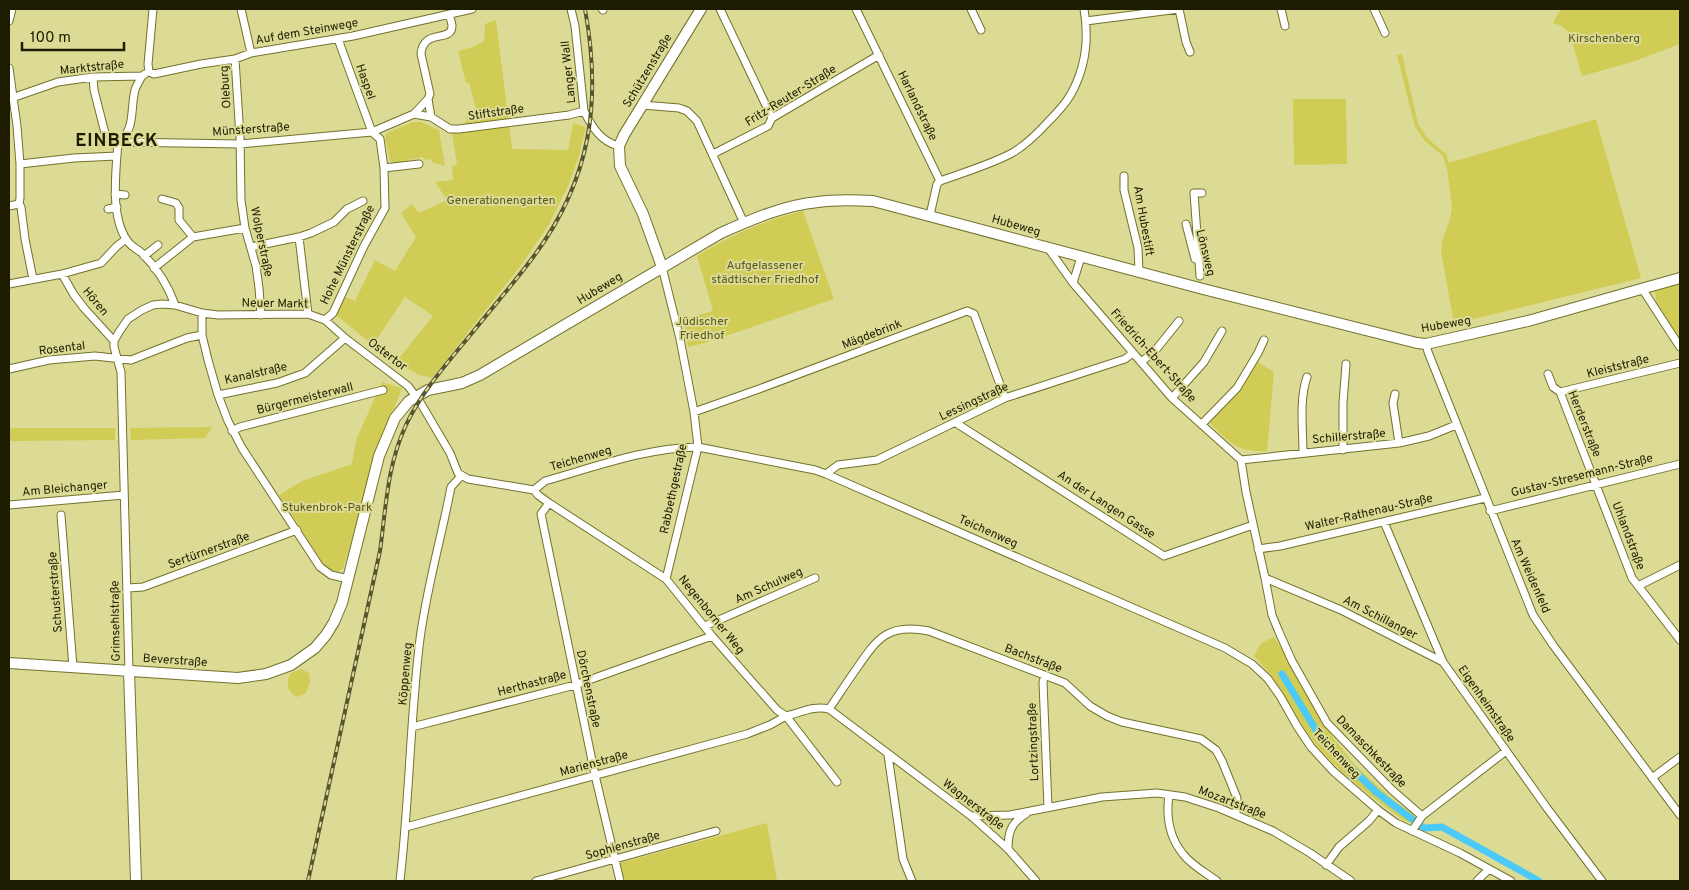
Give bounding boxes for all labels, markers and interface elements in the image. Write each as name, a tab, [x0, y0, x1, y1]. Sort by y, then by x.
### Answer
street label: Auf dem Steinwege	[254, 15, 360, 49]
scale bar	[22, 20, 125, 52]
text: 100 m	[30, 29, 71, 48]
street label: Schützenstraße	[620, 31, 676, 111]
park label: Kirschenberg	[1568, 31, 1640, 47]
street label: Langer Wall	[558, 40, 580, 104]
street label: Marktstraße	[59, 57, 125, 79]
street label: Haspel	[351, 62, 379, 102]
street label: Fritz-Reuter-Straße	[742, 62, 840, 130]
street label: Oleburg	[217, 65, 235, 109]
street label: Harlandstraße	[893, 68, 941, 144]
street label: Stiftstraße	[467, 101, 525, 125]
street label: Münsterstraße	[212, 119, 290, 141]
district label: EINBECK	[75, 130, 159, 153]
street label: Am Hubestift	[1129, 185, 1157, 257]
park label: Generationengarten	[446, 193, 556, 209]
street label: Hohe Münsterstraße	[317, 203, 379, 307]
street label: Wolperstraße	[246, 206, 276, 278]
street label: Hubeweg	[990, 211, 1042, 241]
street label: Lönsweg	[1191, 228, 1219, 278]
park label: Aufgelassener städtischer Friedhof	[711, 258, 819, 288]
street label: Hubeweg	[574, 269, 626, 309]
street label: Hören	[78, 284, 112, 320]
street label: Neuer Markt	[241, 295, 309, 313]
street label: Friedrich-Ebert-Straße	[1107, 306, 1199, 406]
street label: Hubeweg	[1420, 313, 1472, 337]
park label: Jüdischer Friedhof	[676, 314, 729, 344]
street label: Mägdebrink	[840, 316, 904, 354]
street label: Ostertor	[364, 335, 410, 375]
street label: Rosental	[38, 338, 86, 360]
street label: Kleiststraße	[1585, 352, 1651, 382]
street label: Kanalstraße	[223, 359, 289, 389]
street label: Bürgermeisterwall	[255, 379, 355, 419]
street label: Lessingstraße	[937, 379, 1011, 425]
street label: Herderstraße	[1563, 388, 1605, 460]
street label: Schillerstraße	[1312, 426, 1386, 448]
street label: Rabbethgestraße	[657, 442, 691, 536]
street label: Teichenweg	[548, 443, 614, 475]
street label: Gustav-Stresemann-Straße	[1509, 451, 1655, 501]
street label: An der Langen Gasse	[1054, 467, 1158, 543]
street label: Am Bleichanger	[22, 477, 109, 501]
street label: Walter-Rathenau-Straße	[1304, 491, 1434, 535]
park label: Stukenbrok-Park	[282, 500, 372, 516]
street label: Uhlandstraße	[1608, 500, 1648, 572]
street label: Teichenweg	[956, 512, 1020, 552]
street label: Sertürnerstraße	[166, 529, 252, 573]
street label: Am Weidenfeld	[1506, 536, 1554, 616]
street label: Schusterstraße	[45, 551, 67, 633]
street label: Am Schulweg	[733, 564, 805, 608]
street label: Negenborner Weg	[674, 572, 748, 658]
street label: Grimsehlstraße	[107, 580, 125, 662]
street label: Am Schillanger	[1340, 592, 1420, 644]
street label: Bachstraße	[1002, 641, 1064, 677]
street label: Köppenweg	[395, 642, 417, 706]
street label: Dörchenstraße	[572, 649, 604, 729]
street label: Beverstraße	[142, 651, 208, 671]
street label: Eigenheimstraße	[1454, 662, 1518, 746]
street label: Herthastraße	[496, 667, 568, 701]
street label: Lortzingstraße	[1025, 702, 1043, 782]
street label: Damaschkestraße	[1332, 712, 1410, 792]
street label: Teichenweg	[1309, 725, 1363, 783]
street label: Marienstraße	[558, 747, 630, 781]
street label: Wagnerstraße	[939, 776, 1007, 834]
street label: Mozartstraße	[1196, 783, 1268, 823]
street label: Sophienstraße	[584, 828, 662, 864]

